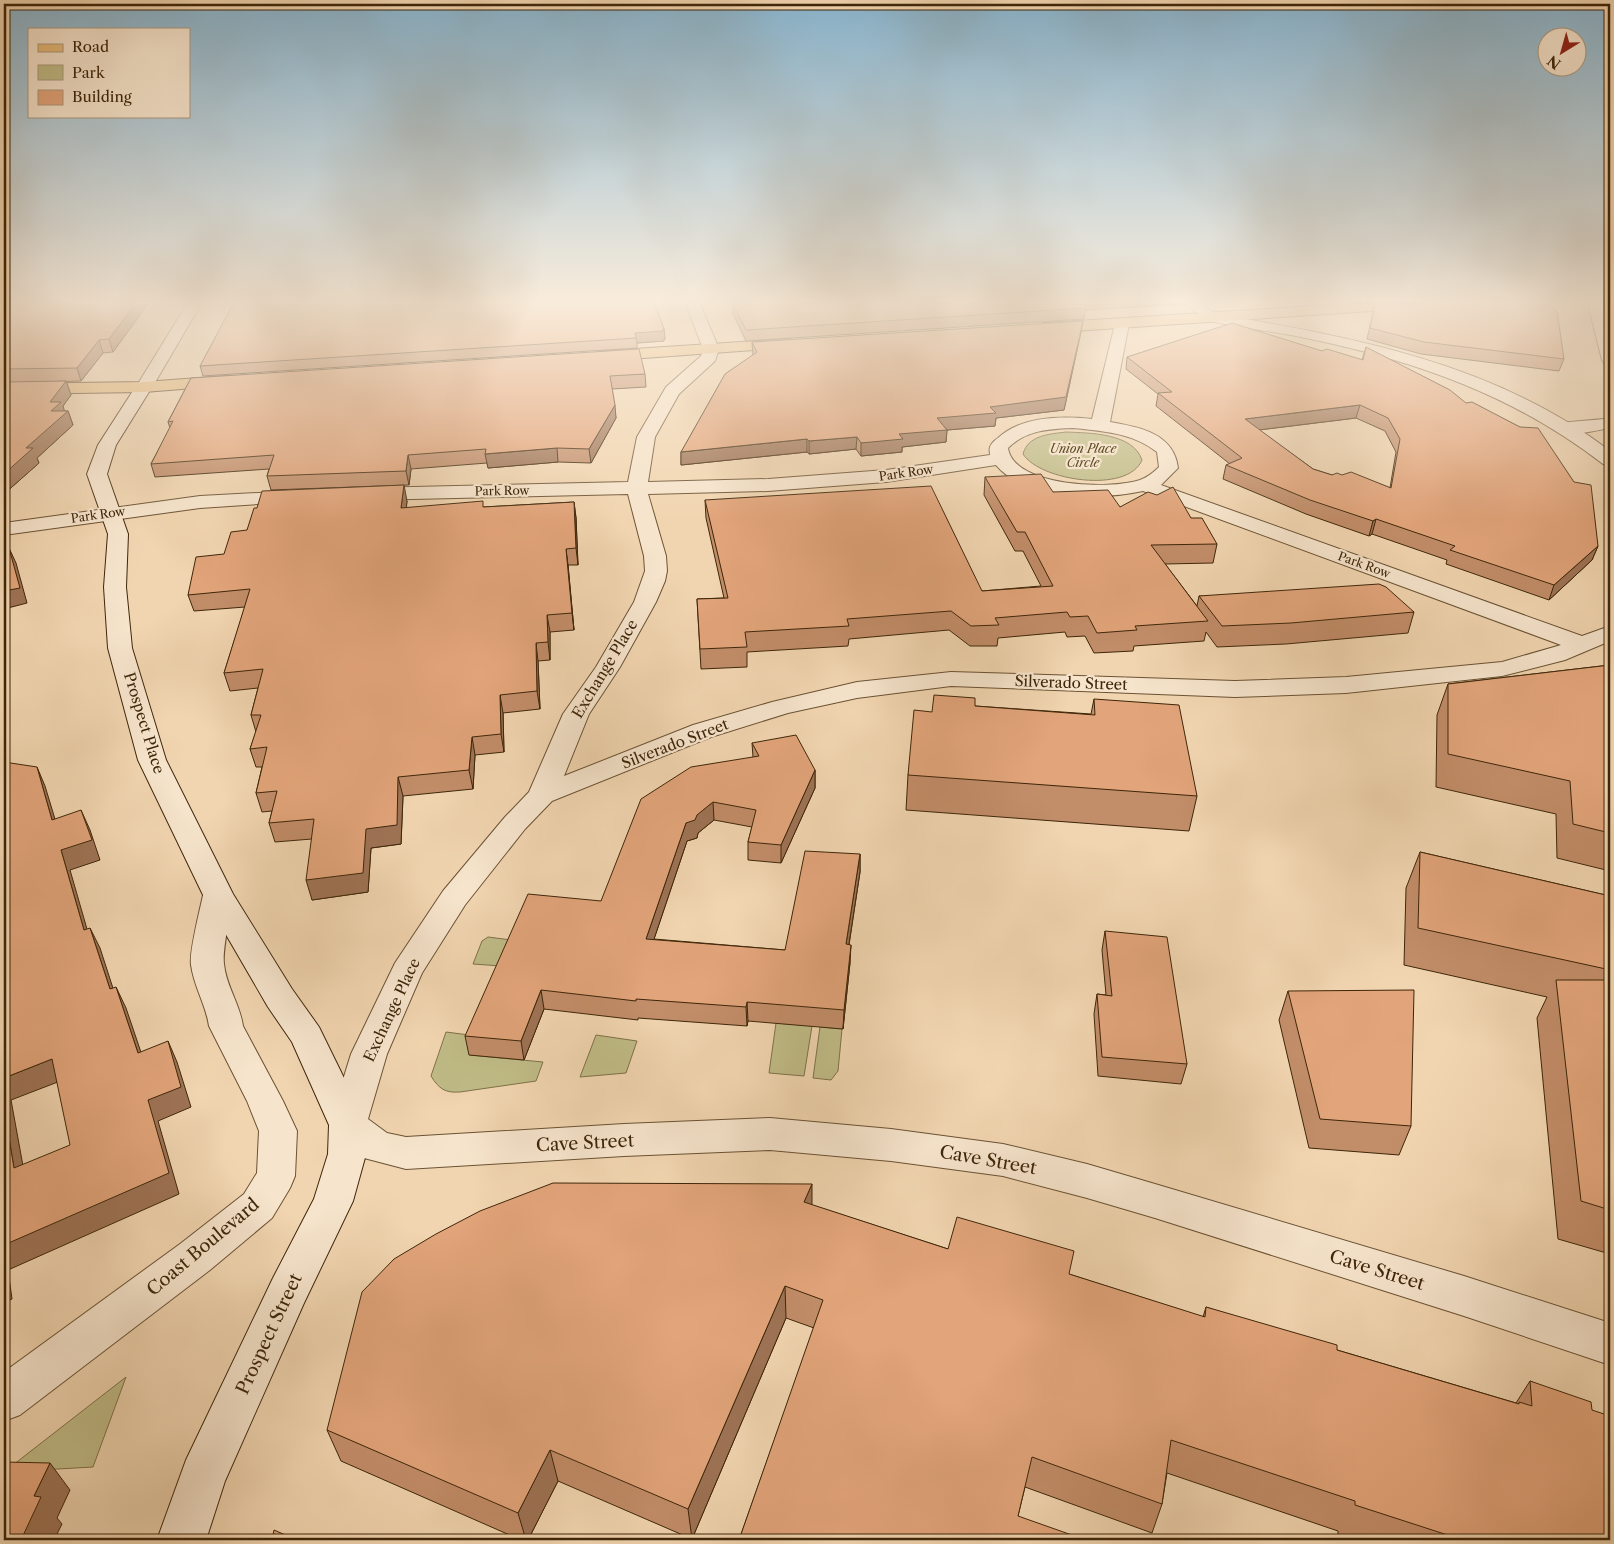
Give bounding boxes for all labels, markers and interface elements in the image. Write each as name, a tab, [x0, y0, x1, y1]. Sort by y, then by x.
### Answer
legend	[28, 28, 190, 118]
north arrow	[1536, 28, 1586, 78]
text: Road	[72, 37, 109, 56]
text: N	[1544, 52, 1564, 73]
text: Park	[72, 63, 106, 82]
text: Building	[72, 87, 132, 106]
park label: Union Place Circle	[1050, 441, 1117, 470]
street label: Park Row	[878, 461, 935, 484]
street label: Park Row	[475, 483, 531, 498]
street label: Park Row	[70, 503, 127, 526]
street label: Park Row	[1336, 548, 1393, 581]
street label: Exchange Place	[568, 616, 642, 722]
street label: Prospect Place	[120, 670, 169, 776]
street label: Silverado Street	[1014, 671, 1128, 694]
street label: Silverado Street	[619, 714, 732, 773]
street label: Exchange Place	[359, 955, 424, 1065]
street label: Cave Street	[535, 1129, 635, 1157]
street label: Cave Street	[938, 1141, 1039, 1179]
street label: Coast Boulevard	[142, 1194, 264, 1300]
street label: Cave Street	[1327, 1245, 1428, 1295]
street label: Prospect Street	[231, 1269, 307, 1398]

